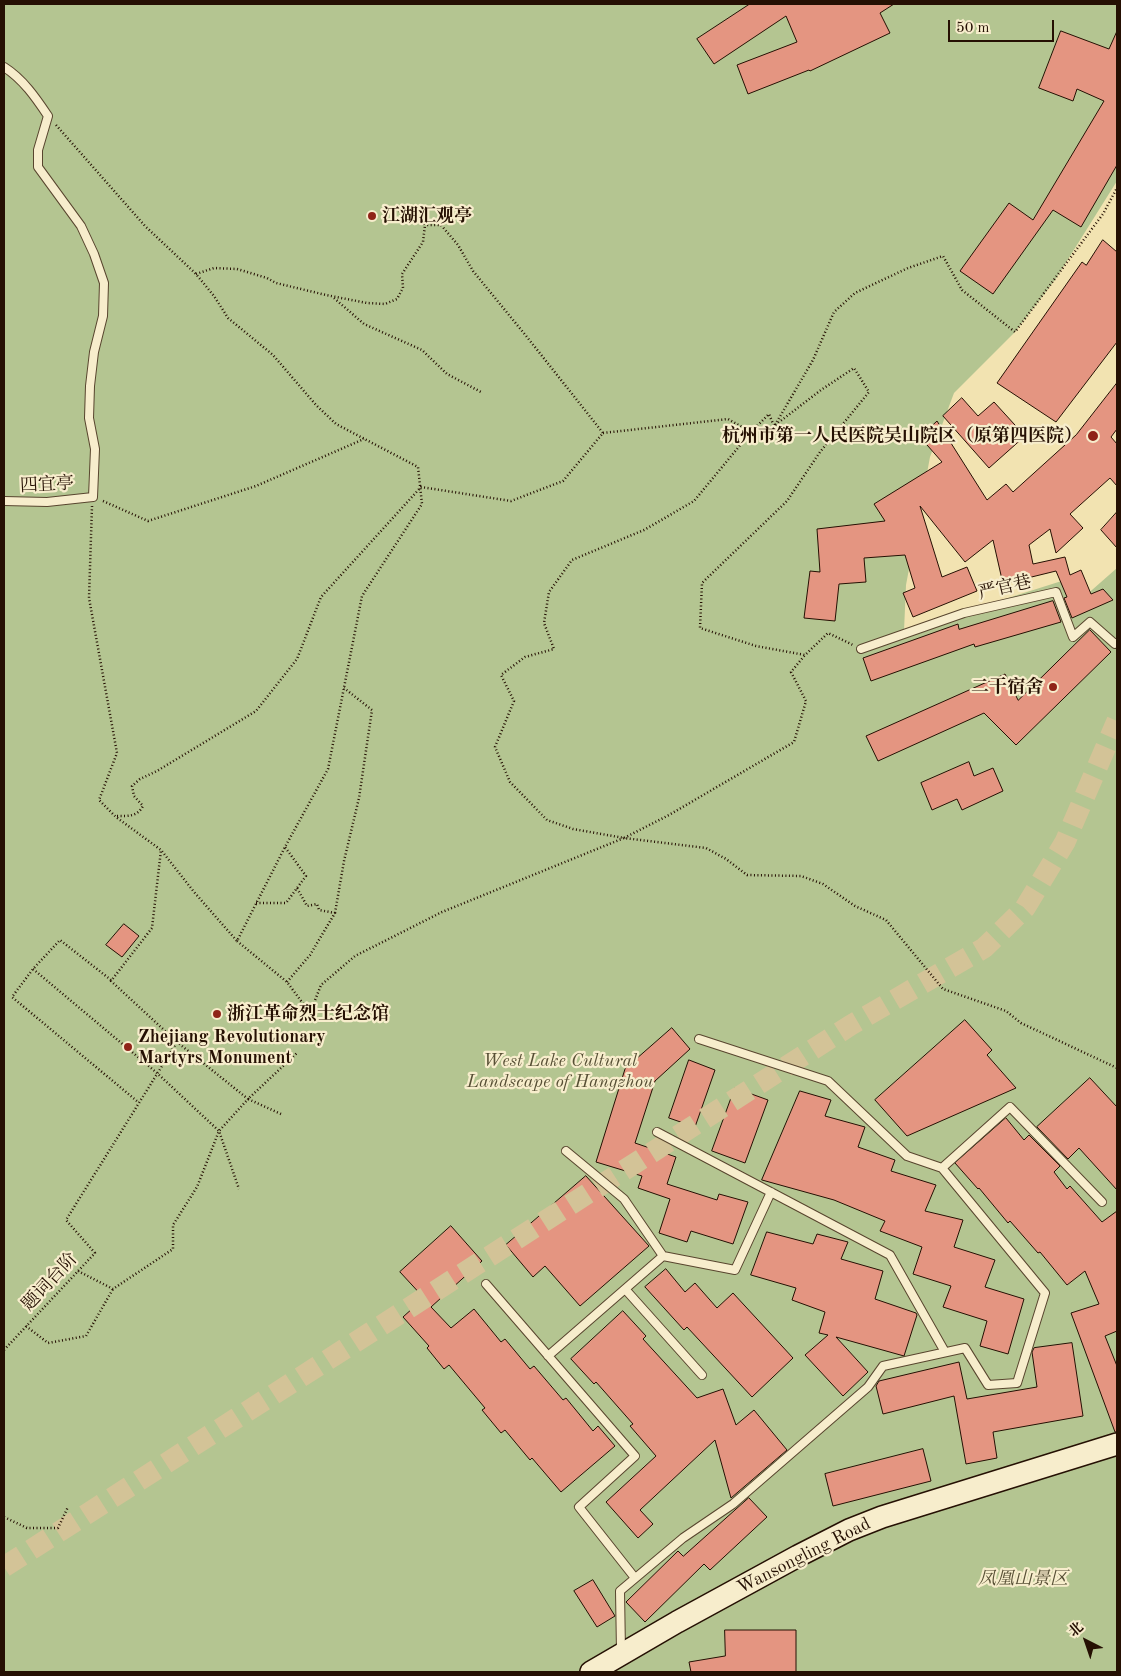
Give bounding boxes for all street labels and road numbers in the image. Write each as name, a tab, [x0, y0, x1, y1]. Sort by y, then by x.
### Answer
street label: 四宜亭	[19, 473, 75, 497]
street label: 严官巷	[976, 571, 1034, 605]
street label: 题词台阶	[18, 1248, 82, 1316]
street label: Wansongling Road	[734, 1513, 874, 1599]

